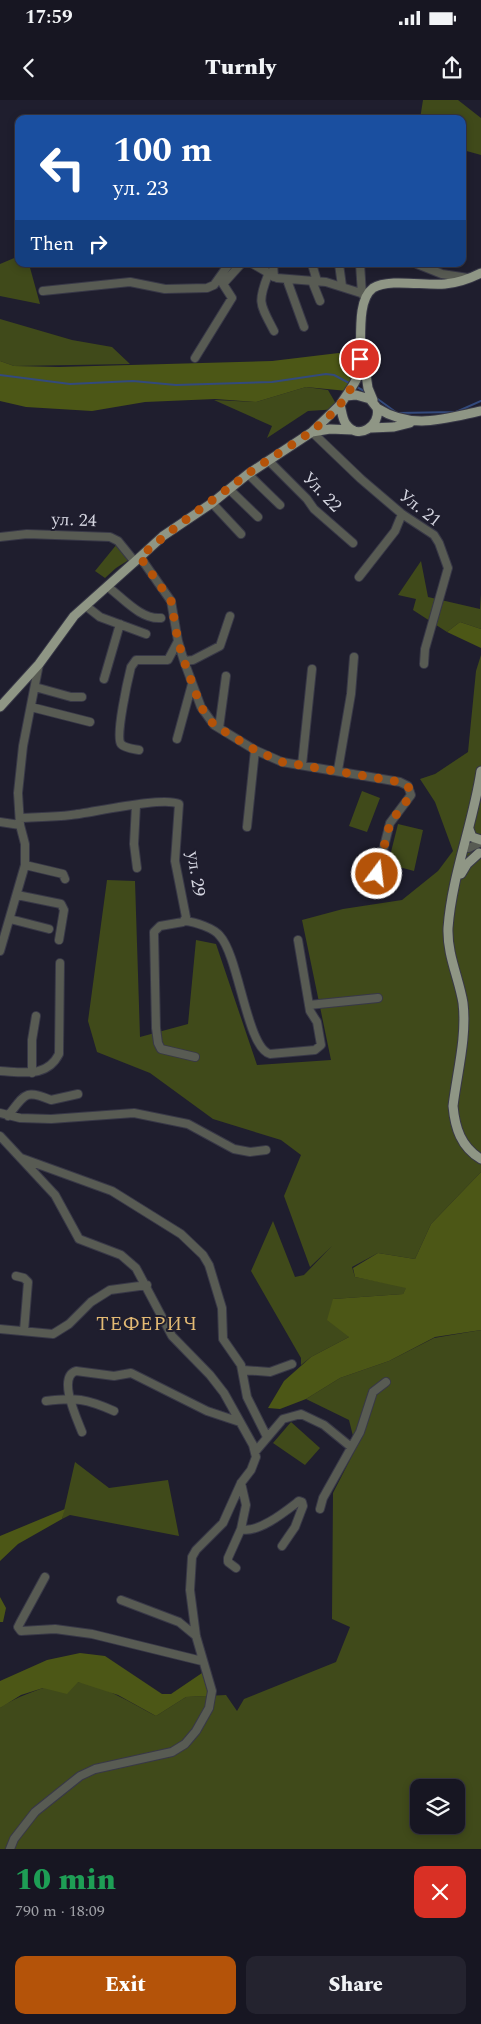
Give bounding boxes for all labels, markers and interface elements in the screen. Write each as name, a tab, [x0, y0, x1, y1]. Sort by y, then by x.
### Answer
text: 17:59	[25, 3, 73, 32]
text: Turnly	[205, 51, 276, 84]
icon: back	[15, 54, 43, 82]
icon: share	[438, 54, 466, 82]
text: 100 m	[113, 124, 212, 177]
icon: left	[30, 135, 95, 200]
text: ул. 23	[113, 172, 168, 205]
text: Then	[30, 230, 74, 259]
icon: right	[84, 230, 112, 258]
pin	[339, 338, 381, 380]
icon: arrive	[346, 345, 374, 373]
street label: Ул. 22	[296, 465, 348, 519]
street label: Ул. 21	[393, 483, 447, 533]
street label: ул. 24	[50, 506, 97, 534]
position arrow	[350, 847, 402, 899]
street label: ул. 29	[179, 849, 213, 898]
district label: ТЕФЕРИЧ	[96, 1310, 198, 1339]
map controls	[410, 1779, 465, 1834]
button: layers	[410, 1779, 465, 1834]
text: 10 min	[15, 1857, 116, 1903]
button: close	[414, 1866, 466, 1918]
text: 790 m · 18:09	[15, 1899, 105, 1923]
button: Exit	[15, 1956, 236, 2014]
button: Share	[246, 1956, 466, 2014]

